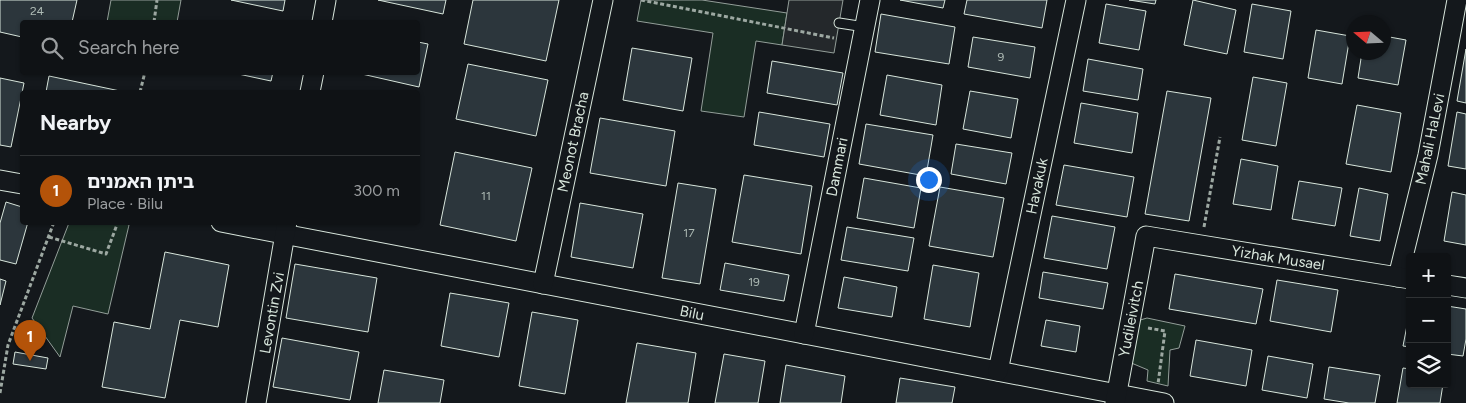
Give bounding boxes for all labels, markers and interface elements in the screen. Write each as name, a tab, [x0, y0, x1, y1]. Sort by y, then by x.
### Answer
house number: 24	[30, 4, 45, 18]
north arrow	[1346, 15, 1391, 60]
search box	[20, 20, 420, 75]
icon: search	[38, 34, 66, 62]
text: Search here	[78, 36, 180, 59]
house number: 9	[998, 50, 1005, 64]
street label: Meonot Bracha	[554, 90, 592, 194]
street label: Mahali HaLevi	[1412, 92, 1448, 186]
text: Nearby	[40, 110, 111, 135]
street label: Dammari	[822, 136, 852, 198]
street label: Havakuk	[1022, 156, 1052, 216]
your location	[916, 167, 942, 193]
text: ביתן האמנים	[87, 170, 194, 193]
text: 1	[53, 181, 59, 200]
text: 300 m	[353, 181, 400, 200]
house number: 11	[481, 189, 491, 203]
text: Place · Bilu	[87, 194, 163, 213]
house number: 17	[683, 226, 695, 240]
street label: Yizhak Musael	[1230, 242, 1326, 274]
map controls	[1406, 253, 1451, 388]
button: +	[1406, 253, 1451, 298]
street label: Levontin Zvi	[256, 271, 288, 355]
house number: 19	[748, 275, 760, 289]
street label: Yudileivitch	[1115, 279, 1147, 359]
button: −	[1406, 298, 1451, 343]
street label: Bilu	[678, 302, 706, 324]
pin: 1	[14, 320, 46, 361]
button: layers	[1406, 343, 1451, 388]

